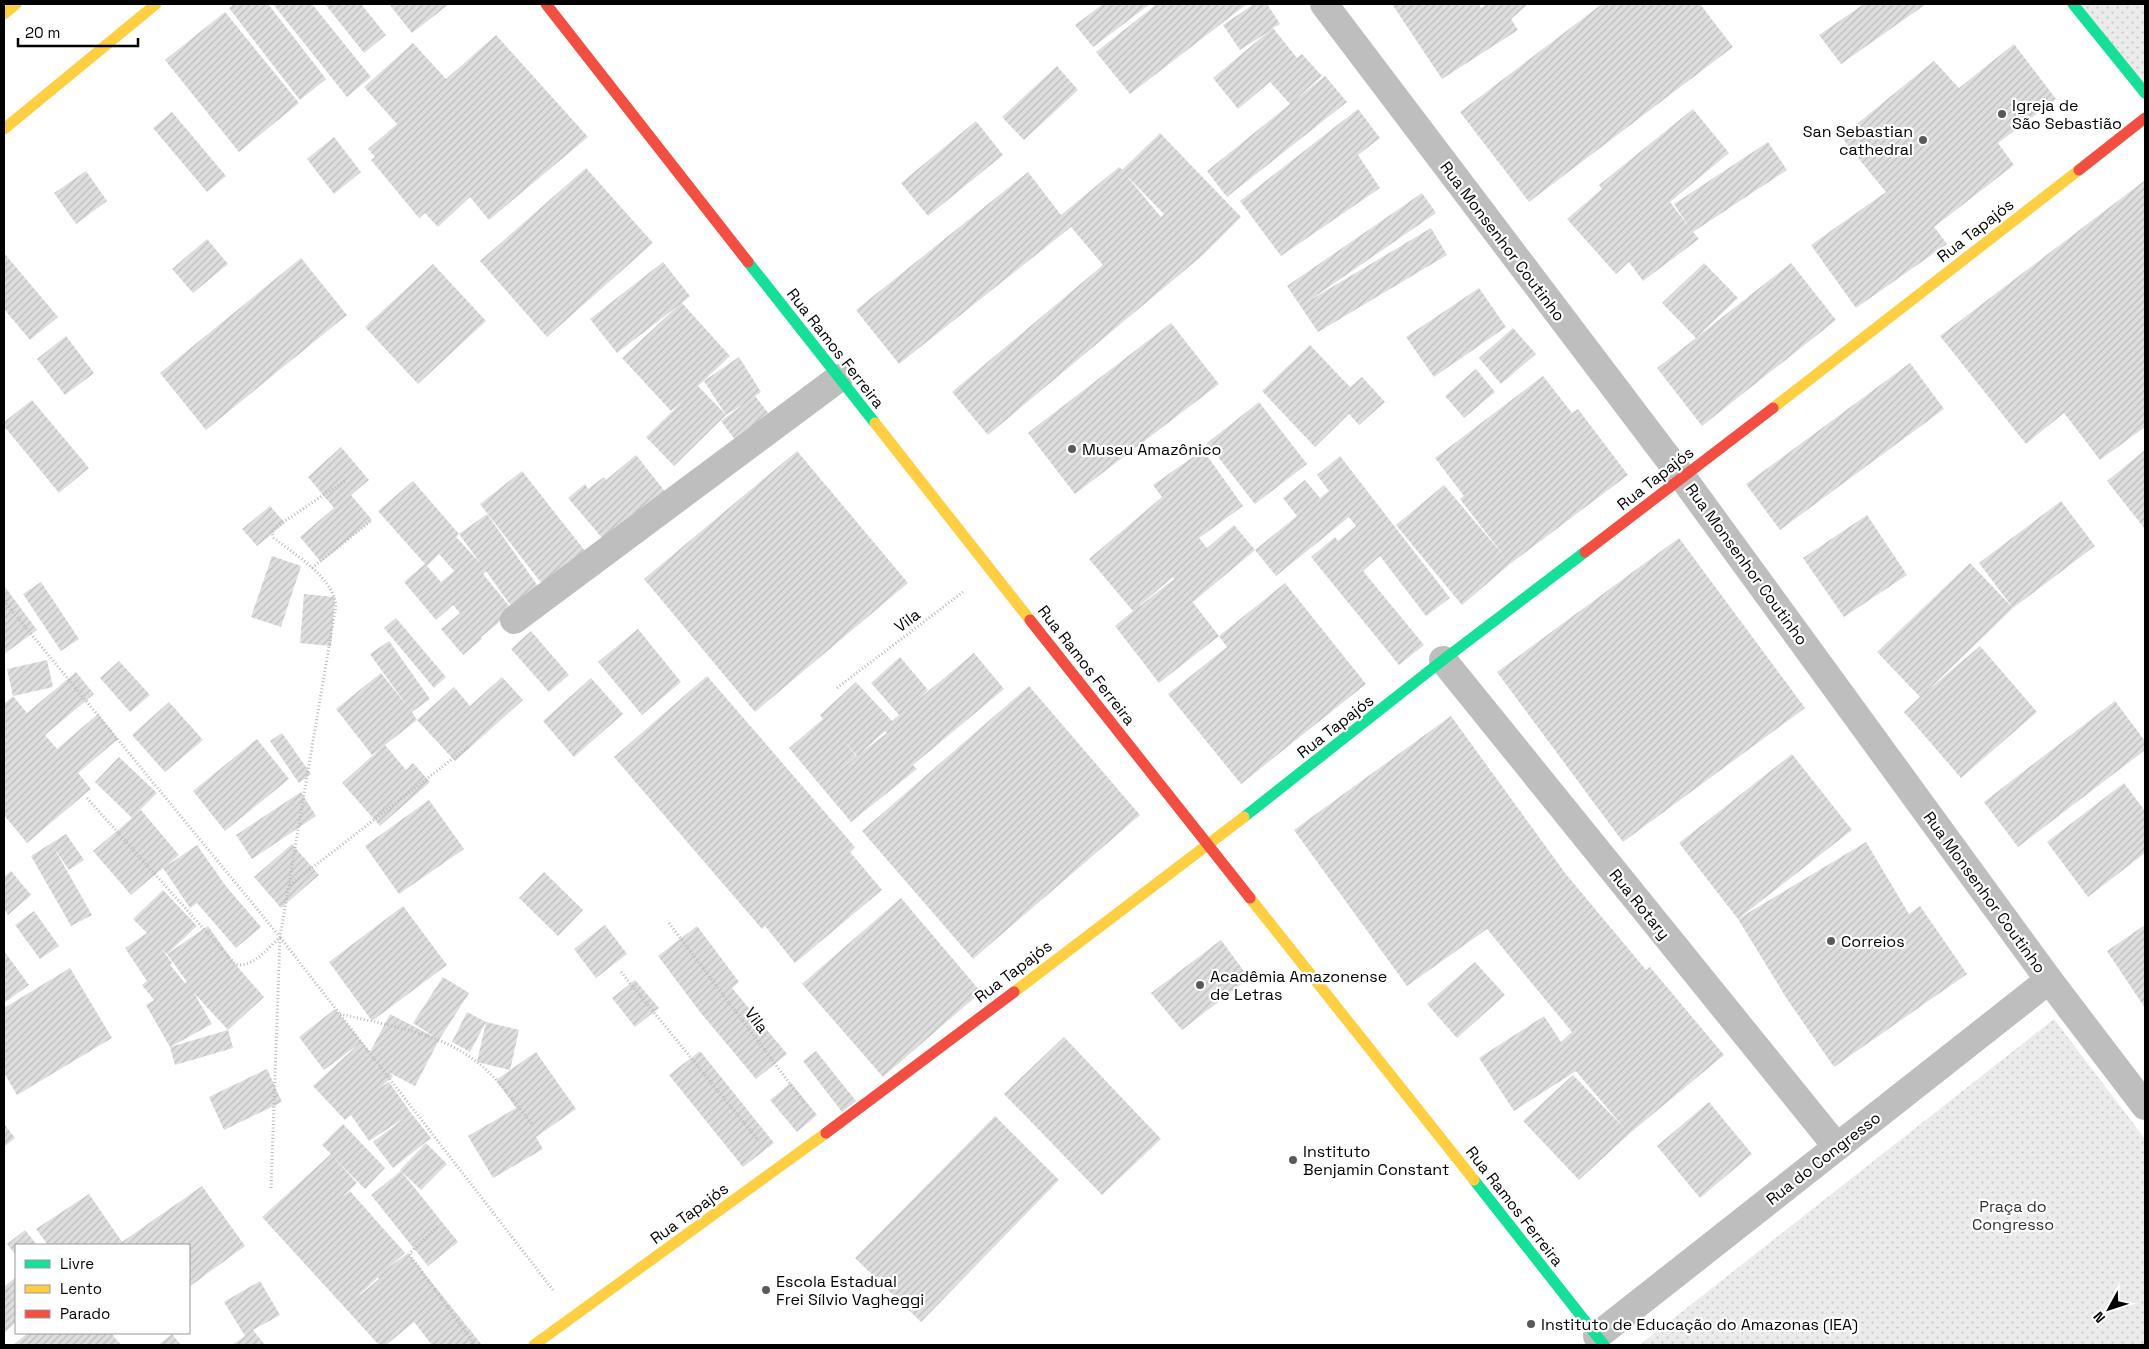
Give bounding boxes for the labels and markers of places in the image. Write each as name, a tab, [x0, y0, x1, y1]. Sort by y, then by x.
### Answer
place label: Igreja de São Sebastião	[2012, 95, 2122, 134]
marker: Igreja de São Sebastião	[1996, 108, 2008, 120]
place label: San Sebastian cathedral	[1803, 121, 1913, 160]
marker: San Sebastian cathedral	[1917, 134, 1929, 146]
place label: Museu Amazônico	[1082, 439, 1221, 460]
marker: Museu Amazônico	[1066, 443, 1078, 455]
place label: Correios	[1841, 931, 1905, 952]
marker: Correios	[1825, 935, 1837, 947]
place label: Acadêmia Amazonense de Letras	[1210, 966, 1387, 1005]
marker: Acadêmia Amazonense de Letras	[1194, 979, 1206, 991]
place label: Instituto Benjamin Constant	[1303, 1141, 1449, 1180]
marker: Instituto Benjamin Constant	[1287, 1154, 1299, 1166]
place label: Escola Estadual Frei Sílvio Vagheggi	[776, 1271, 924, 1310]
marker: Escola Estadual Frei Sílvio Vagheggi	[760, 1284, 772, 1296]
place label: Instituto de Educação do Amazonas (IEA)	[1541, 1314, 1858, 1335]
marker: Instituto de Educação do Amazonas (IEA)	[1525, 1318, 1537, 1330]

